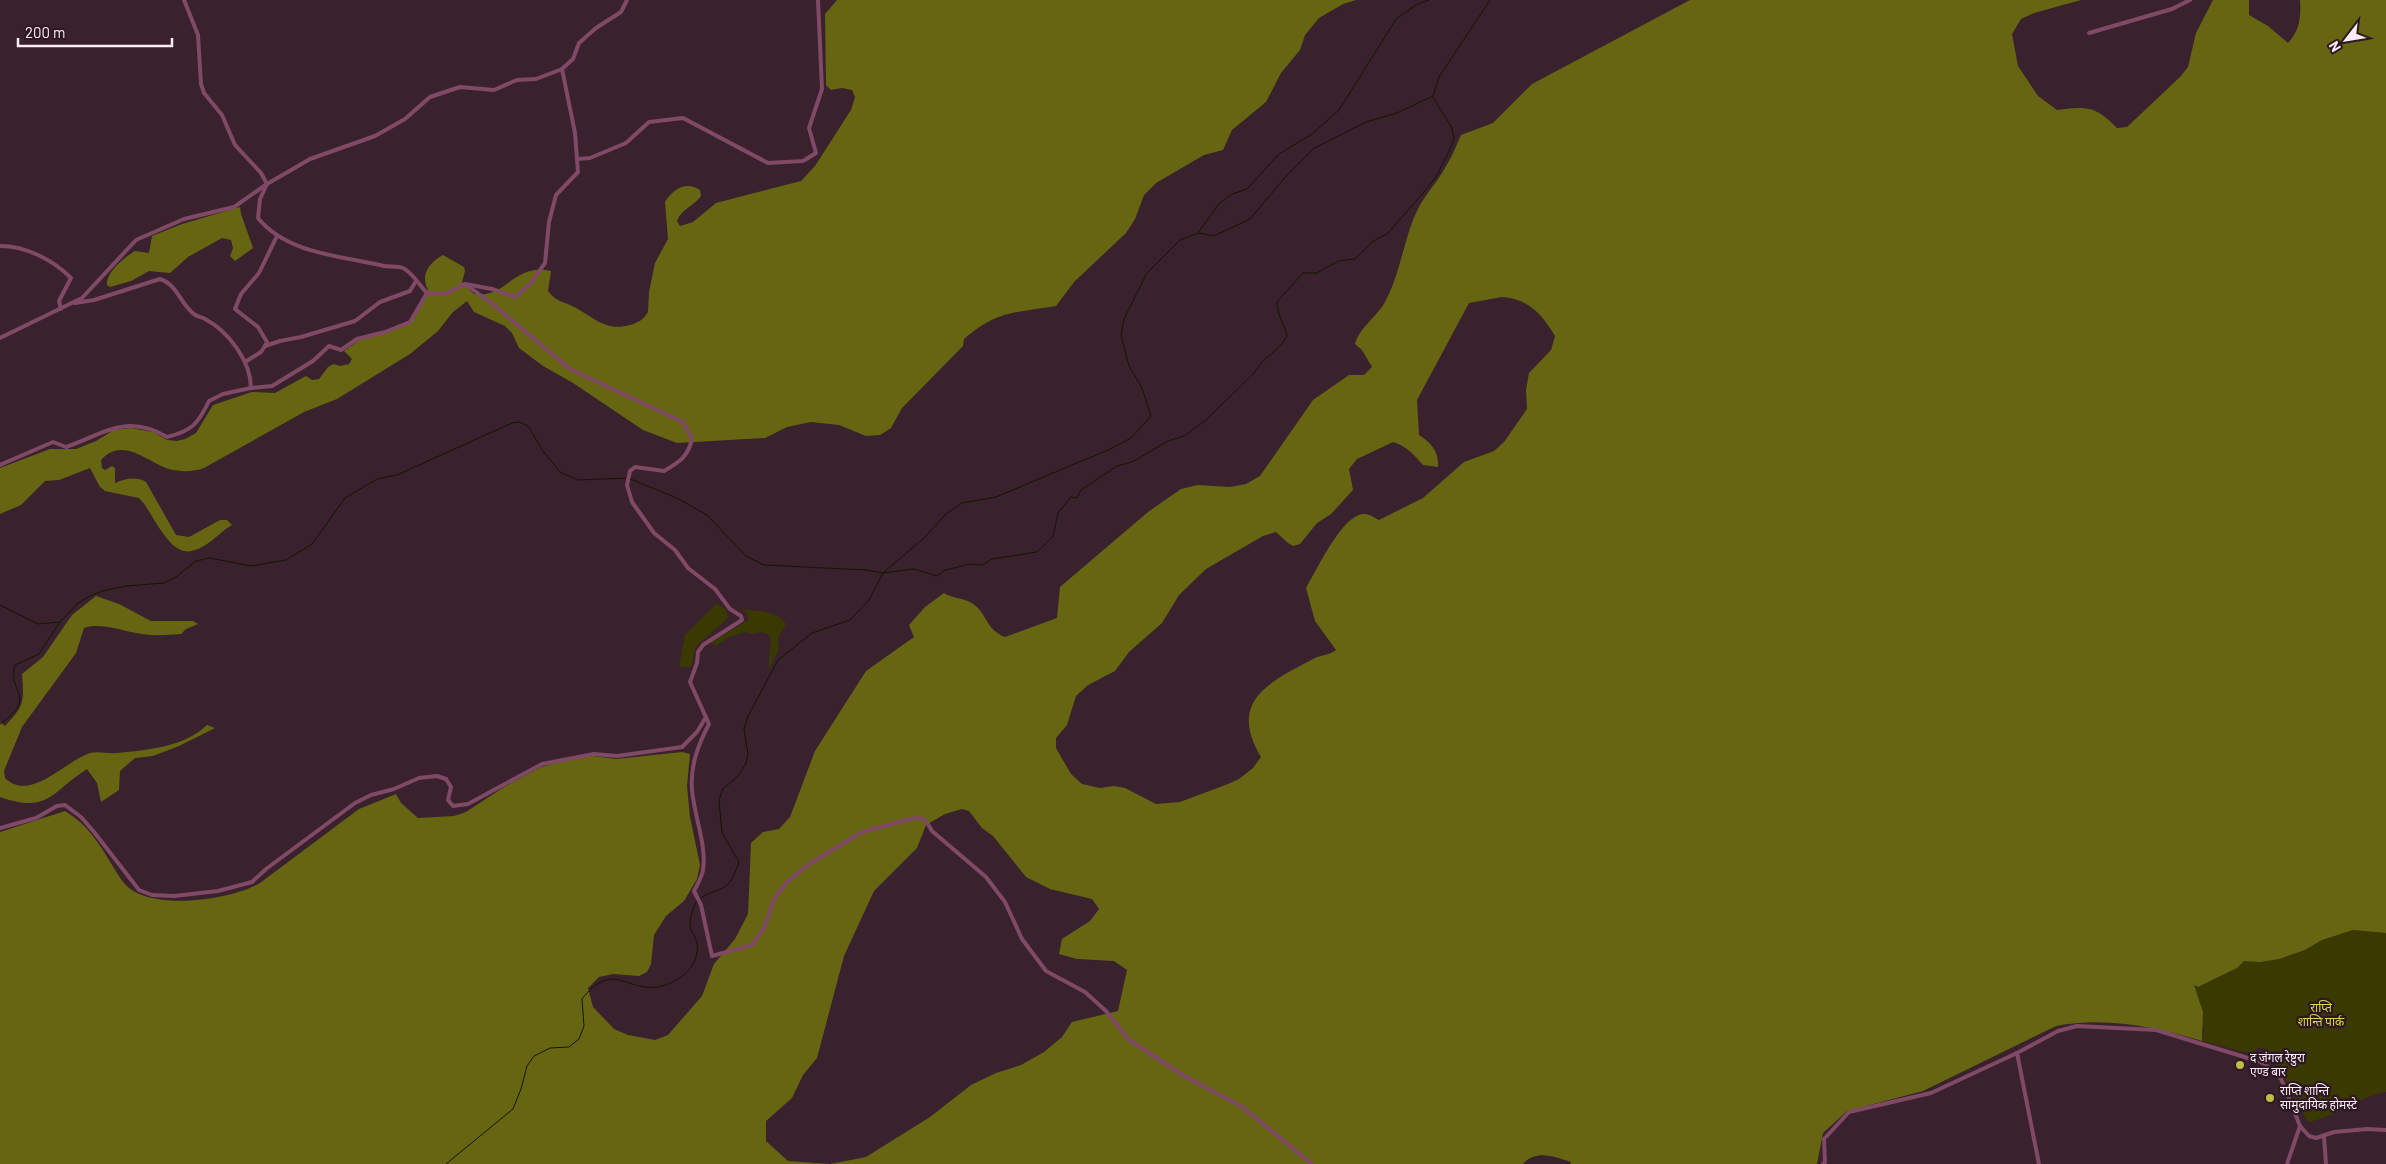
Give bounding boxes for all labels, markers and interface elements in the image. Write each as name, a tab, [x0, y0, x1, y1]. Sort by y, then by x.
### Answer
scale bar	[18, 15, 171, 47]
north arrow	[2321, 15, 2371, 65]
text: 200 m	[25, 23, 65, 41]
text: N	[2325, 39, 2344, 55]
park label: राप्ति शान्ति पार्क	[2298, 1000, 2345, 1028]
place label: द जंगल रेष्टुरा एण्ड बार	[2250, 1050, 2306, 1078]
marker: द जंगल रेष्टुरा एण्ड बार	[2234, 1059, 2246, 1071]
place label: राप्ति शान्ति सामुदायिक होमस्टे	[2280, 1083, 2358, 1113]
marker: राप्ति शान्ति सामुदायिक होमस्टे	[2264, 1092, 2276, 1104]

